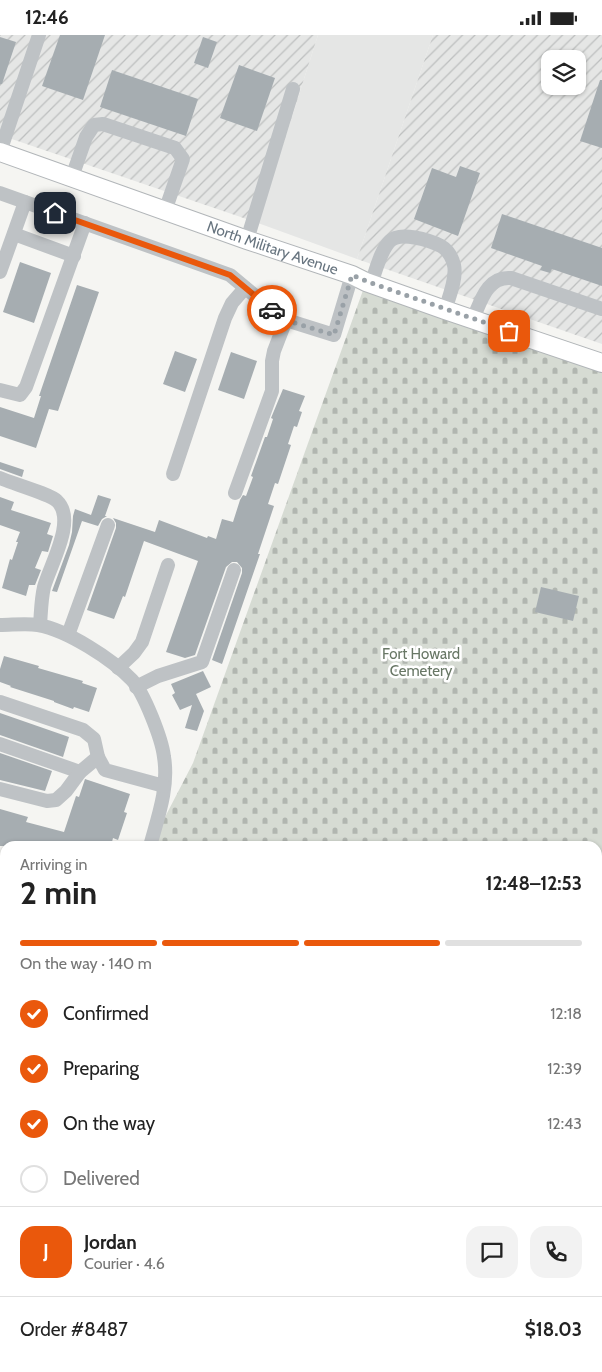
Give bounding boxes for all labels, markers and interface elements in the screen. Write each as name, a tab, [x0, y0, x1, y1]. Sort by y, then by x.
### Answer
text: 12:46	[25, 6, 69, 29]
map controls	[541, 50, 586, 95]
button: layers	[541, 50, 586, 95]
pin	[34, 192, 76, 234]
icon: home	[41, 199, 69, 227]
street label: North Military Avenue	[204, 217, 341, 279]
courier	[247, 285, 297, 335]
icon: car	[258, 296, 286, 324]
pin	[488, 310, 530, 352]
icon: bag	[495, 317, 523, 345]
park label: Fort Howard Cemetery	[382, 645, 460, 680]
text: Arriving in	[20, 855, 87, 874]
text: 12:48–12:53	[485, 872, 582, 895]
text: 2 min	[20, 873, 97, 912]
text: On the way · 140 m	[20, 954, 152, 973]
icon: check	[20, 1000, 48, 1028]
text: Confirmed	[63, 1002, 149, 1025]
text: 12:18	[550, 1004, 582, 1023]
icon: check	[20, 1055, 48, 1083]
text: Preparing	[63, 1057, 139, 1080]
text: 12:39	[547, 1059, 582, 1078]
icon: check	[20, 1110, 48, 1138]
text: On the way	[63, 1112, 155, 1135]
text: 12:43	[547, 1114, 582, 1133]
text: Delivered	[63, 1167, 140, 1190]
button: chat	[466, 1226, 518, 1278]
button: phone	[530, 1226, 582, 1278]
text: Jordan	[84, 1231, 137, 1254]
text: J	[43, 1240, 49, 1263]
text: Courier · 4.6	[84, 1254, 165, 1273]
text: Order #8487	[20, 1318, 128, 1341]
text: $18.03	[525, 1318, 582, 1341]

